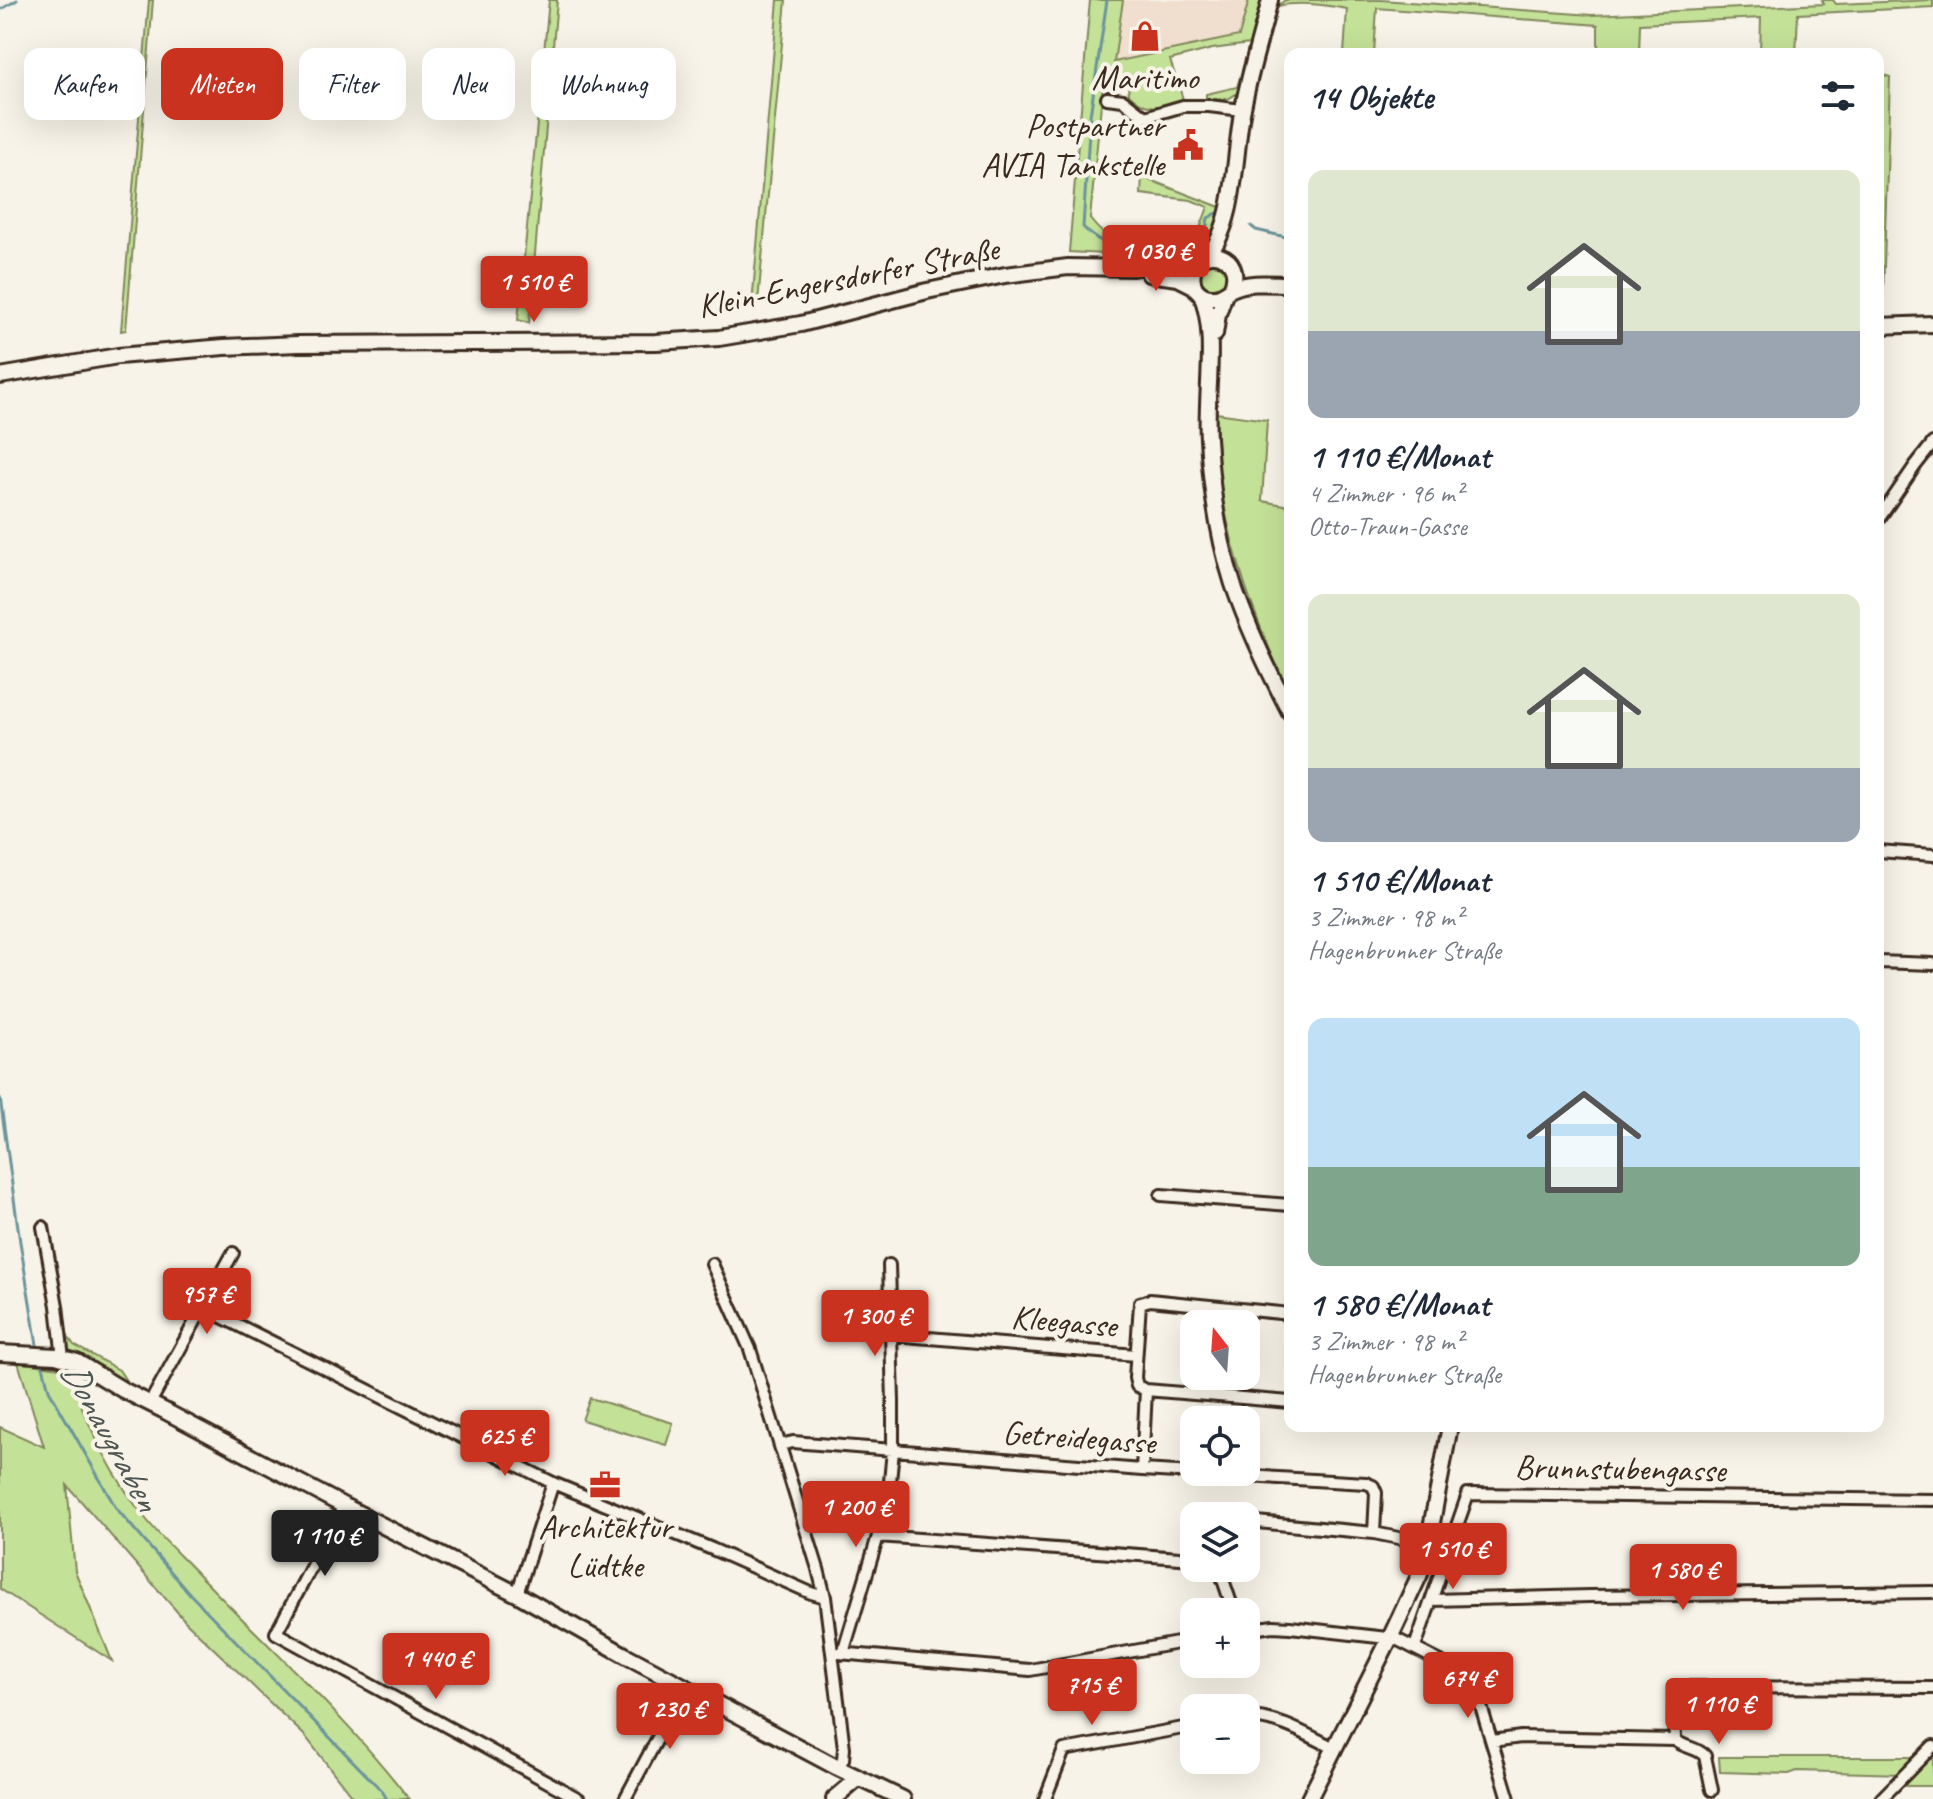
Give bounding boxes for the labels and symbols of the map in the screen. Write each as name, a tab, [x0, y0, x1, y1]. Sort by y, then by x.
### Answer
shop icon: Maritimo	[1128, 19, 1162, 53]
place label: Maritimo	[1092, 56, 1200, 99]
place label: Postpartner AVIA Tankstelle	[981, 104, 1168, 186]
public building icon: Postpartner AVIA Tankstelle	[1171, 128, 1205, 162]
pin: 1 030 €	[1082, 225, 1230, 293]
street label: Klein-Engersdorfer Straße	[694, 226, 1005, 327]
pin: 1 510 €	[460, 256, 608, 324]
pin: 957 €	[151, 1268, 263, 1336]
pin: 1 300 €	[801, 1290, 949, 1358]
street label: Kleegasse	[1010, 1295, 1121, 1347]
north arrow	[1180, 1310, 1260, 1390]
water label: Donaugraben	[51, 1354, 172, 1521]
pin: 625 €	[449, 1410, 561, 1478]
street label: Getreidegasse	[1001, 1410, 1159, 1464]
street label: Brunnstubengasse	[1514, 1445, 1728, 1491]
office icon: Architektur Lüdtke	[588, 1468, 622, 1502]
pin: 1 200 €	[782, 1481, 930, 1549]
place label: Architektur Lüdtke	[538, 1505, 676, 1587]
pin: 1 110 €	[251, 1510, 399, 1578]
pin: 1 510 €	[1379, 1523, 1527, 1591]
pin: 1 580 €	[1609, 1544, 1757, 1612]
pin: 1 440 €	[362, 1633, 510, 1701]
pin: 674 €	[1412, 1652, 1524, 1720]
pin: 715 €	[1036, 1659, 1148, 1727]
pin: 1 110 €	[1645, 1678, 1793, 1746]
pin: 1 230 €	[596, 1683, 744, 1751]

